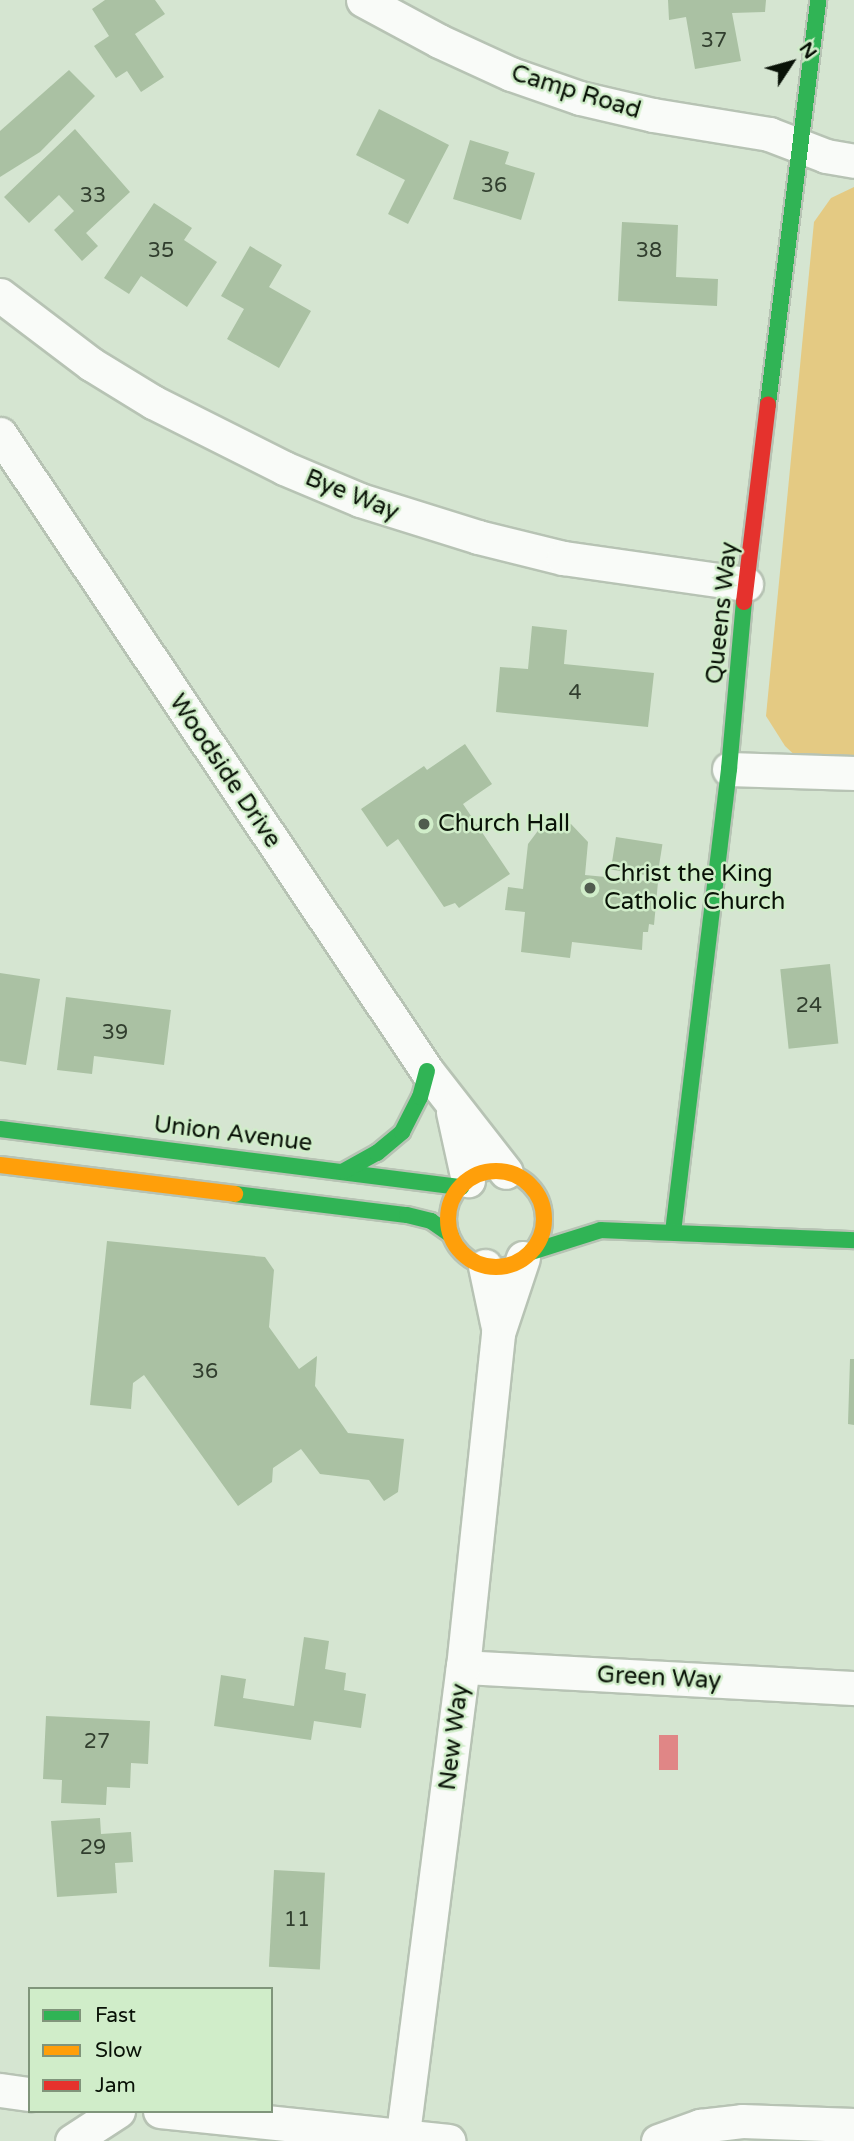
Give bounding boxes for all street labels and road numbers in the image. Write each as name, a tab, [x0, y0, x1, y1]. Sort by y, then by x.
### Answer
street label: Camp Road	[508, 59, 644, 125]
street label: Bye Way	[301, 463, 403, 527]
street label: Queens Way	[700, 540, 744, 686]
street label: Woodside Drive	[163, 689, 287, 853]
street label: Union Avenue	[152, 1110, 314, 1158]
street label: Green Way	[596, 1660, 722, 1696]
street label: New Way	[433, 1682, 475, 1792]

